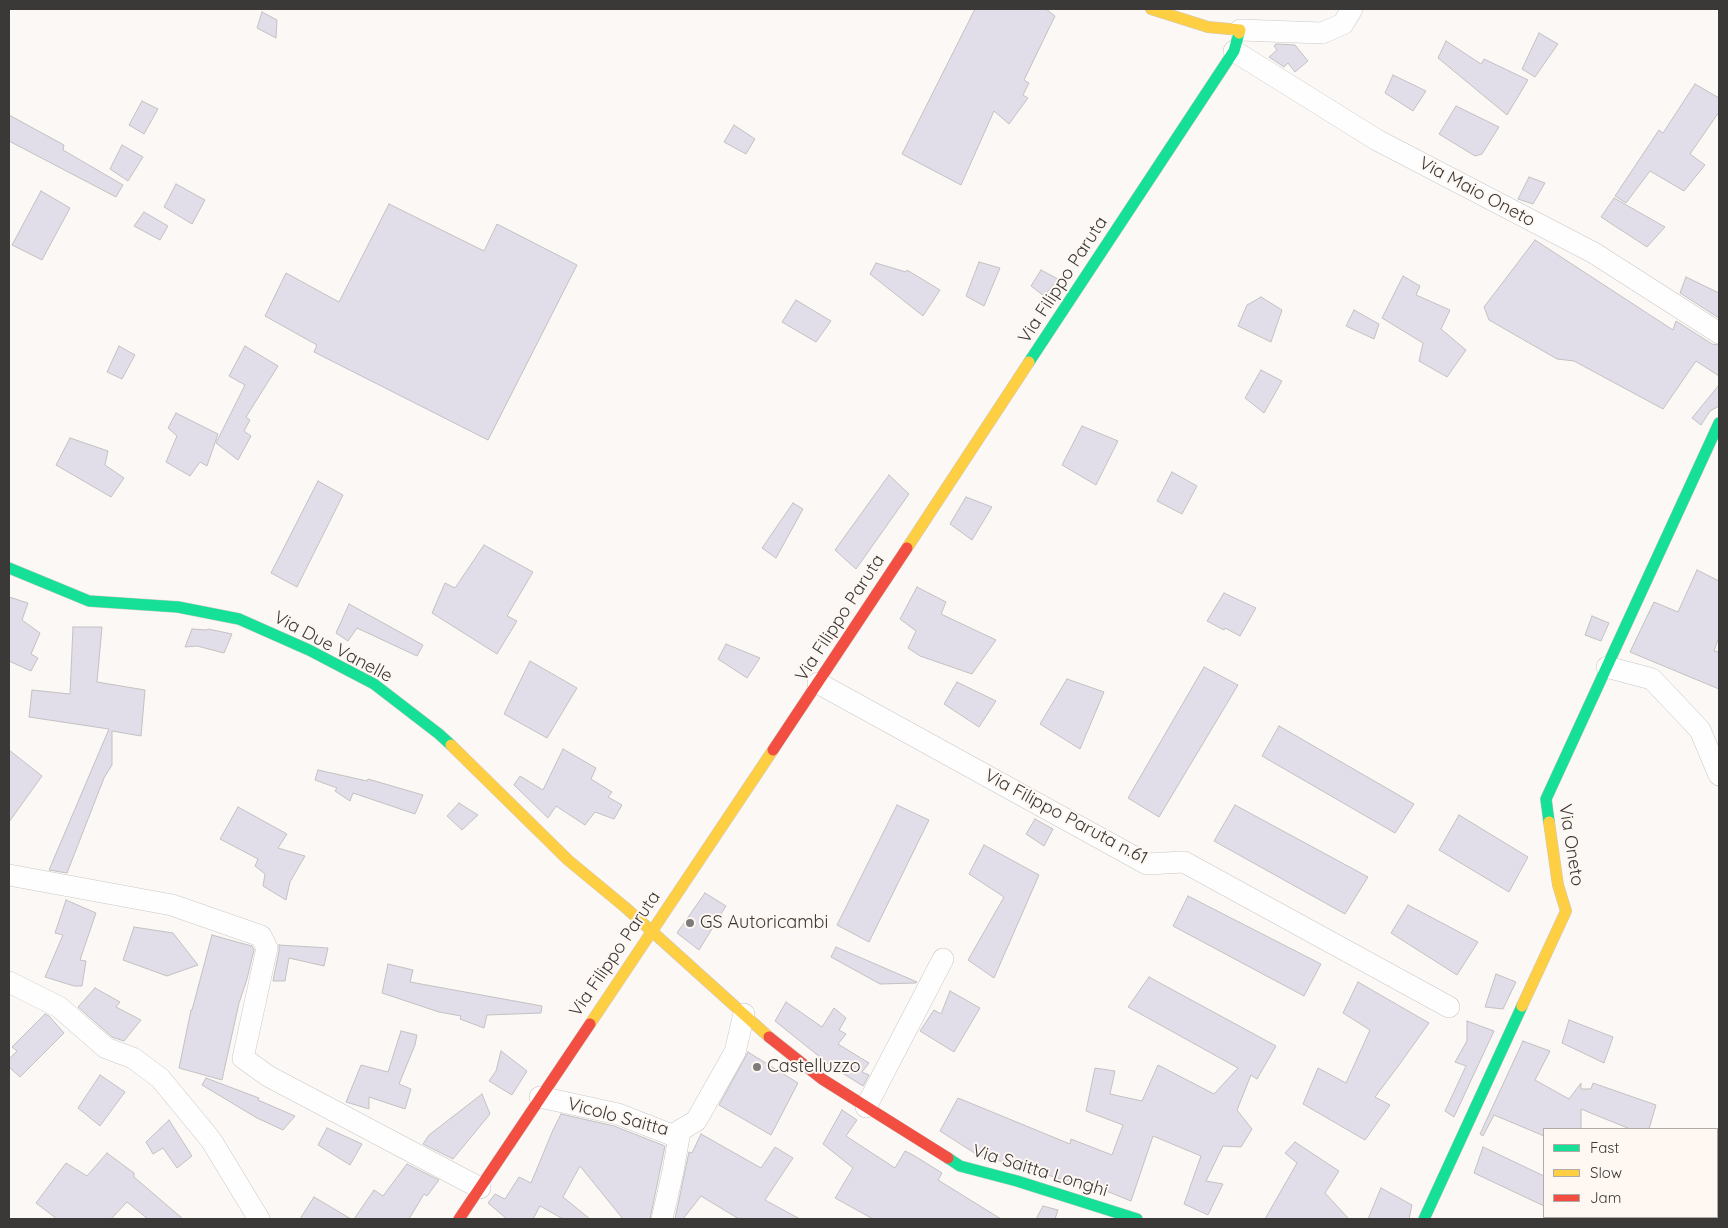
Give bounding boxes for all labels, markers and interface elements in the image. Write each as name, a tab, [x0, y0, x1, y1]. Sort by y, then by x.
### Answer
street label: Via Maio Oneto	[1415, 152, 1539, 232]
street label: Via Filippo Paruta	[1014, 212, 1112, 348]
street label: Via Filippo Paruta	[791, 550, 889, 686]
street label: Via Due Vanelle	[270, 607, 396, 687]
street label: Via Filippo Paruta n.61	[981, 765, 1151, 869]
street label: Via Oneto	[1554, 802, 1588, 888]
street label: Via Filippo Paruta	[565, 887, 665, 1021]
place label: GS Autoricambi	[700, 912, 828, 934]
marker: GS Autoricambi	[684, 917, 696, 929]
place label: Castelluzzo	[767, 1056, 861, 1078]
marker: Castelluzzo	[751, 1061, 763, 1073]
street label: Vicolo Saitta	[565, 1093, 671, 1141]
legend	[1543, 1128, 1718, 1218]
text: Fast	[1590, 1138, 1619, 1157]
street label: Via Saitta Longhi	[970, 1140, 1110, 1202]
text: Slow	[1590, 1163, 1622, 1182]
text: Jam	[1590, 1188, 1621, 1207]

